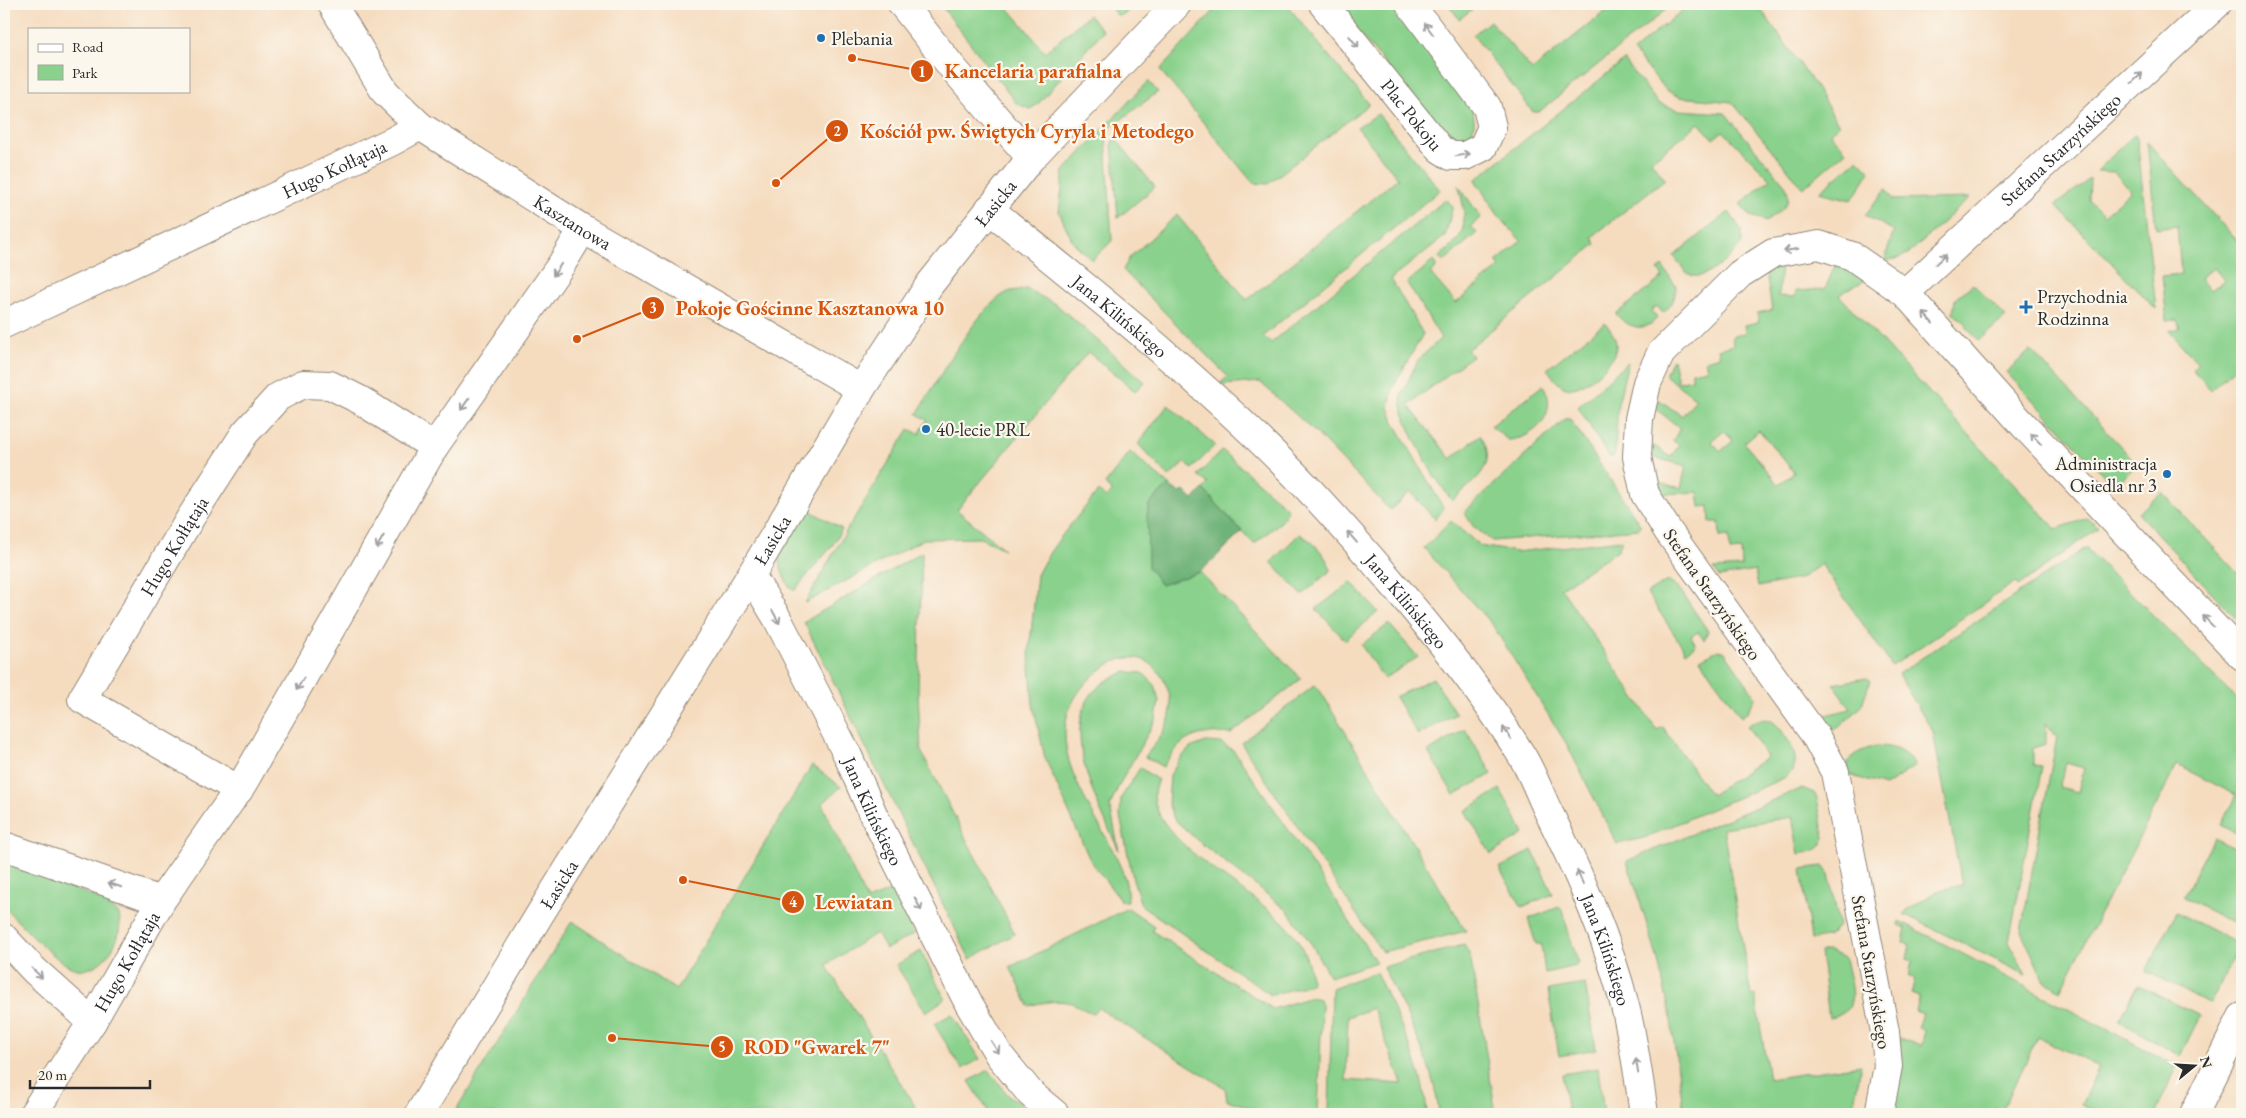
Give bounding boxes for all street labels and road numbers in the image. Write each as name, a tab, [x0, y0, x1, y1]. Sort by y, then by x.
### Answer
street label: Plac Pokoju	[1375, 74, 1448, 156]
street label: Stefana Starzyńskiego	[1995, 87, 2127, 211]
street label: Hugo Kołłątaja	[278, 134, 391, 204]
street label: Łasicka	[969, 174, 1022, 232]
street label: Kasztanowa	[529, 189, 616, 256]
street label: Jana Kilińskiego	[1065, 268, 1173, 363]
street label: Hugo Kołłątaja	[135, 491, 214, 601]
street label: Łasicka	[748, 510, 797, 570]
street label: Stefana Starzyńskiego	[1658, 523, 1768, 665]
street label: Jana Kilińskiego	[1358, 547, 1453, 654]
street label: Jana Kilińskiego	[836, 751, 909, 870]
street label: Łasicka	[534, 855, 584, 914]
street label: Jana Kilińskiego	[1574, 888, 1636, 1009]
street label: Stefana Starzyńskiego	[1846, 893, 1897, 1051]
street label: Hugo Kołłątaja	[88, 906, 166, 1017]

